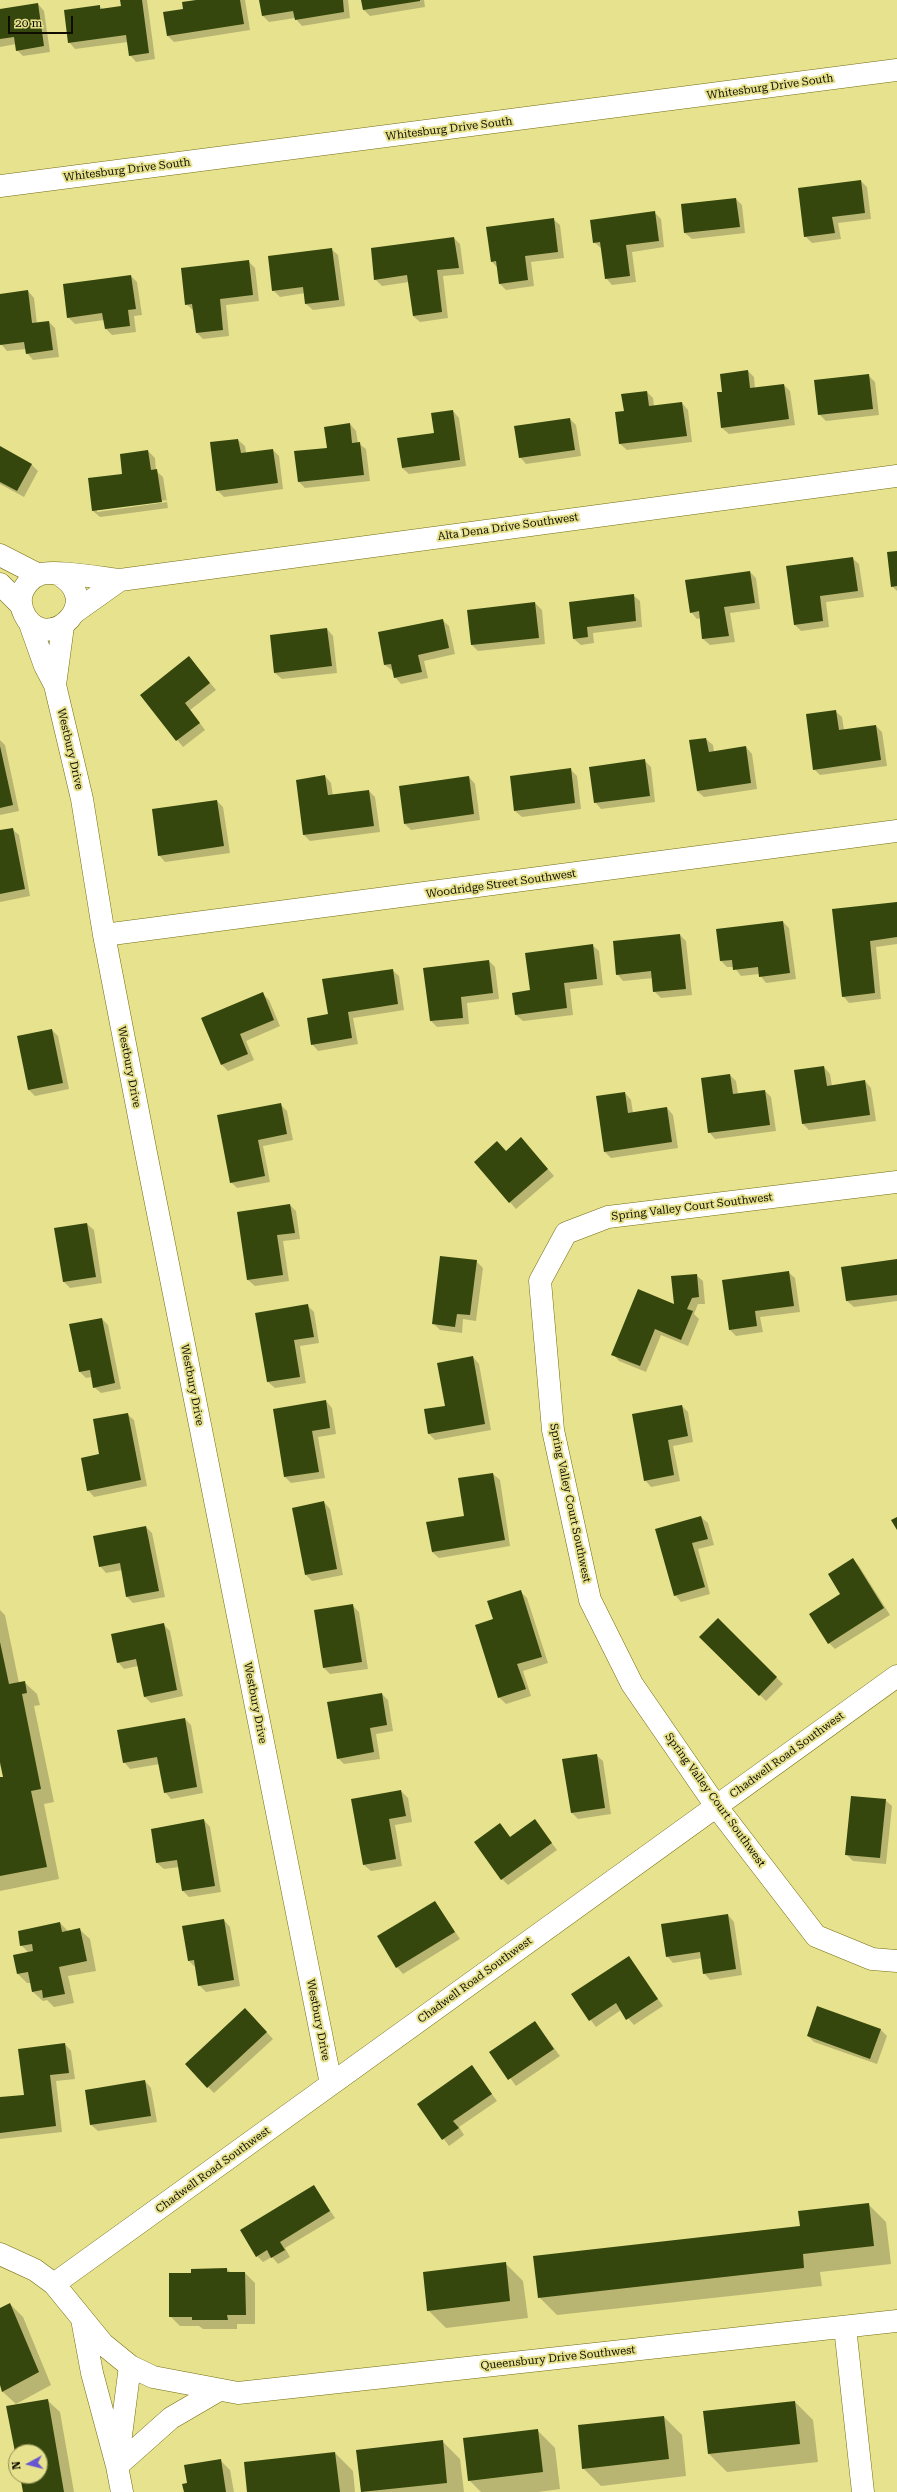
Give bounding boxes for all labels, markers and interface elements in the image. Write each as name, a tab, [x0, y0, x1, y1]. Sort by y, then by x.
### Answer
scale bar	[10, 8, 75, 34]
text: 20 m	[15, 16, 42, 30]
street label: Whitesburg Drive South	[706, 72, 834, 102]
street label: Whitesburg Drive South	[385, 115, 513, 143]
street label: Whitesburg Drive South	[63, 156, 191, 184]
street label: Alta Dena Drive Southwest	[437, 511, 579, 543]
street label: Westbury Drive	[54, 707, 86, 791]
street label: Woodridge Street Southwest	[425, 867, 577, 901]
street label: Westbury Drive	[115, 1025, 143, 1109]
street label: Spring Valley Court Southwest	[611, 1191, 773, 1223]
street label: Westbury Drive	[178, 1343, 206, 1427]
street label: Spring Valley Court Southwest	[547, 1422, 593, 1584]
street label: Westbury Drive	[241, 1661, 269, 1745]
street label: Chadwell Road Southwest	[727, 1709, 847, 1801]
street label: Spring Valley Court Southwest	[662, 1730, 768, 1870]
street label: Chadwell Road Southwest	[415, 1934, 535, 2026]
street label: Westbury Drive	[304, 1978, 332, 2062]
street label: Chadwell Road Southwest	[153, 2124, 273, 2216]
street label: Queensbury Drive Southwest	[480, 2343, 636, 2373]
north arrow	[8, 2444, 48, 2484]
text: N	[10, 2460, 24, 2470]

